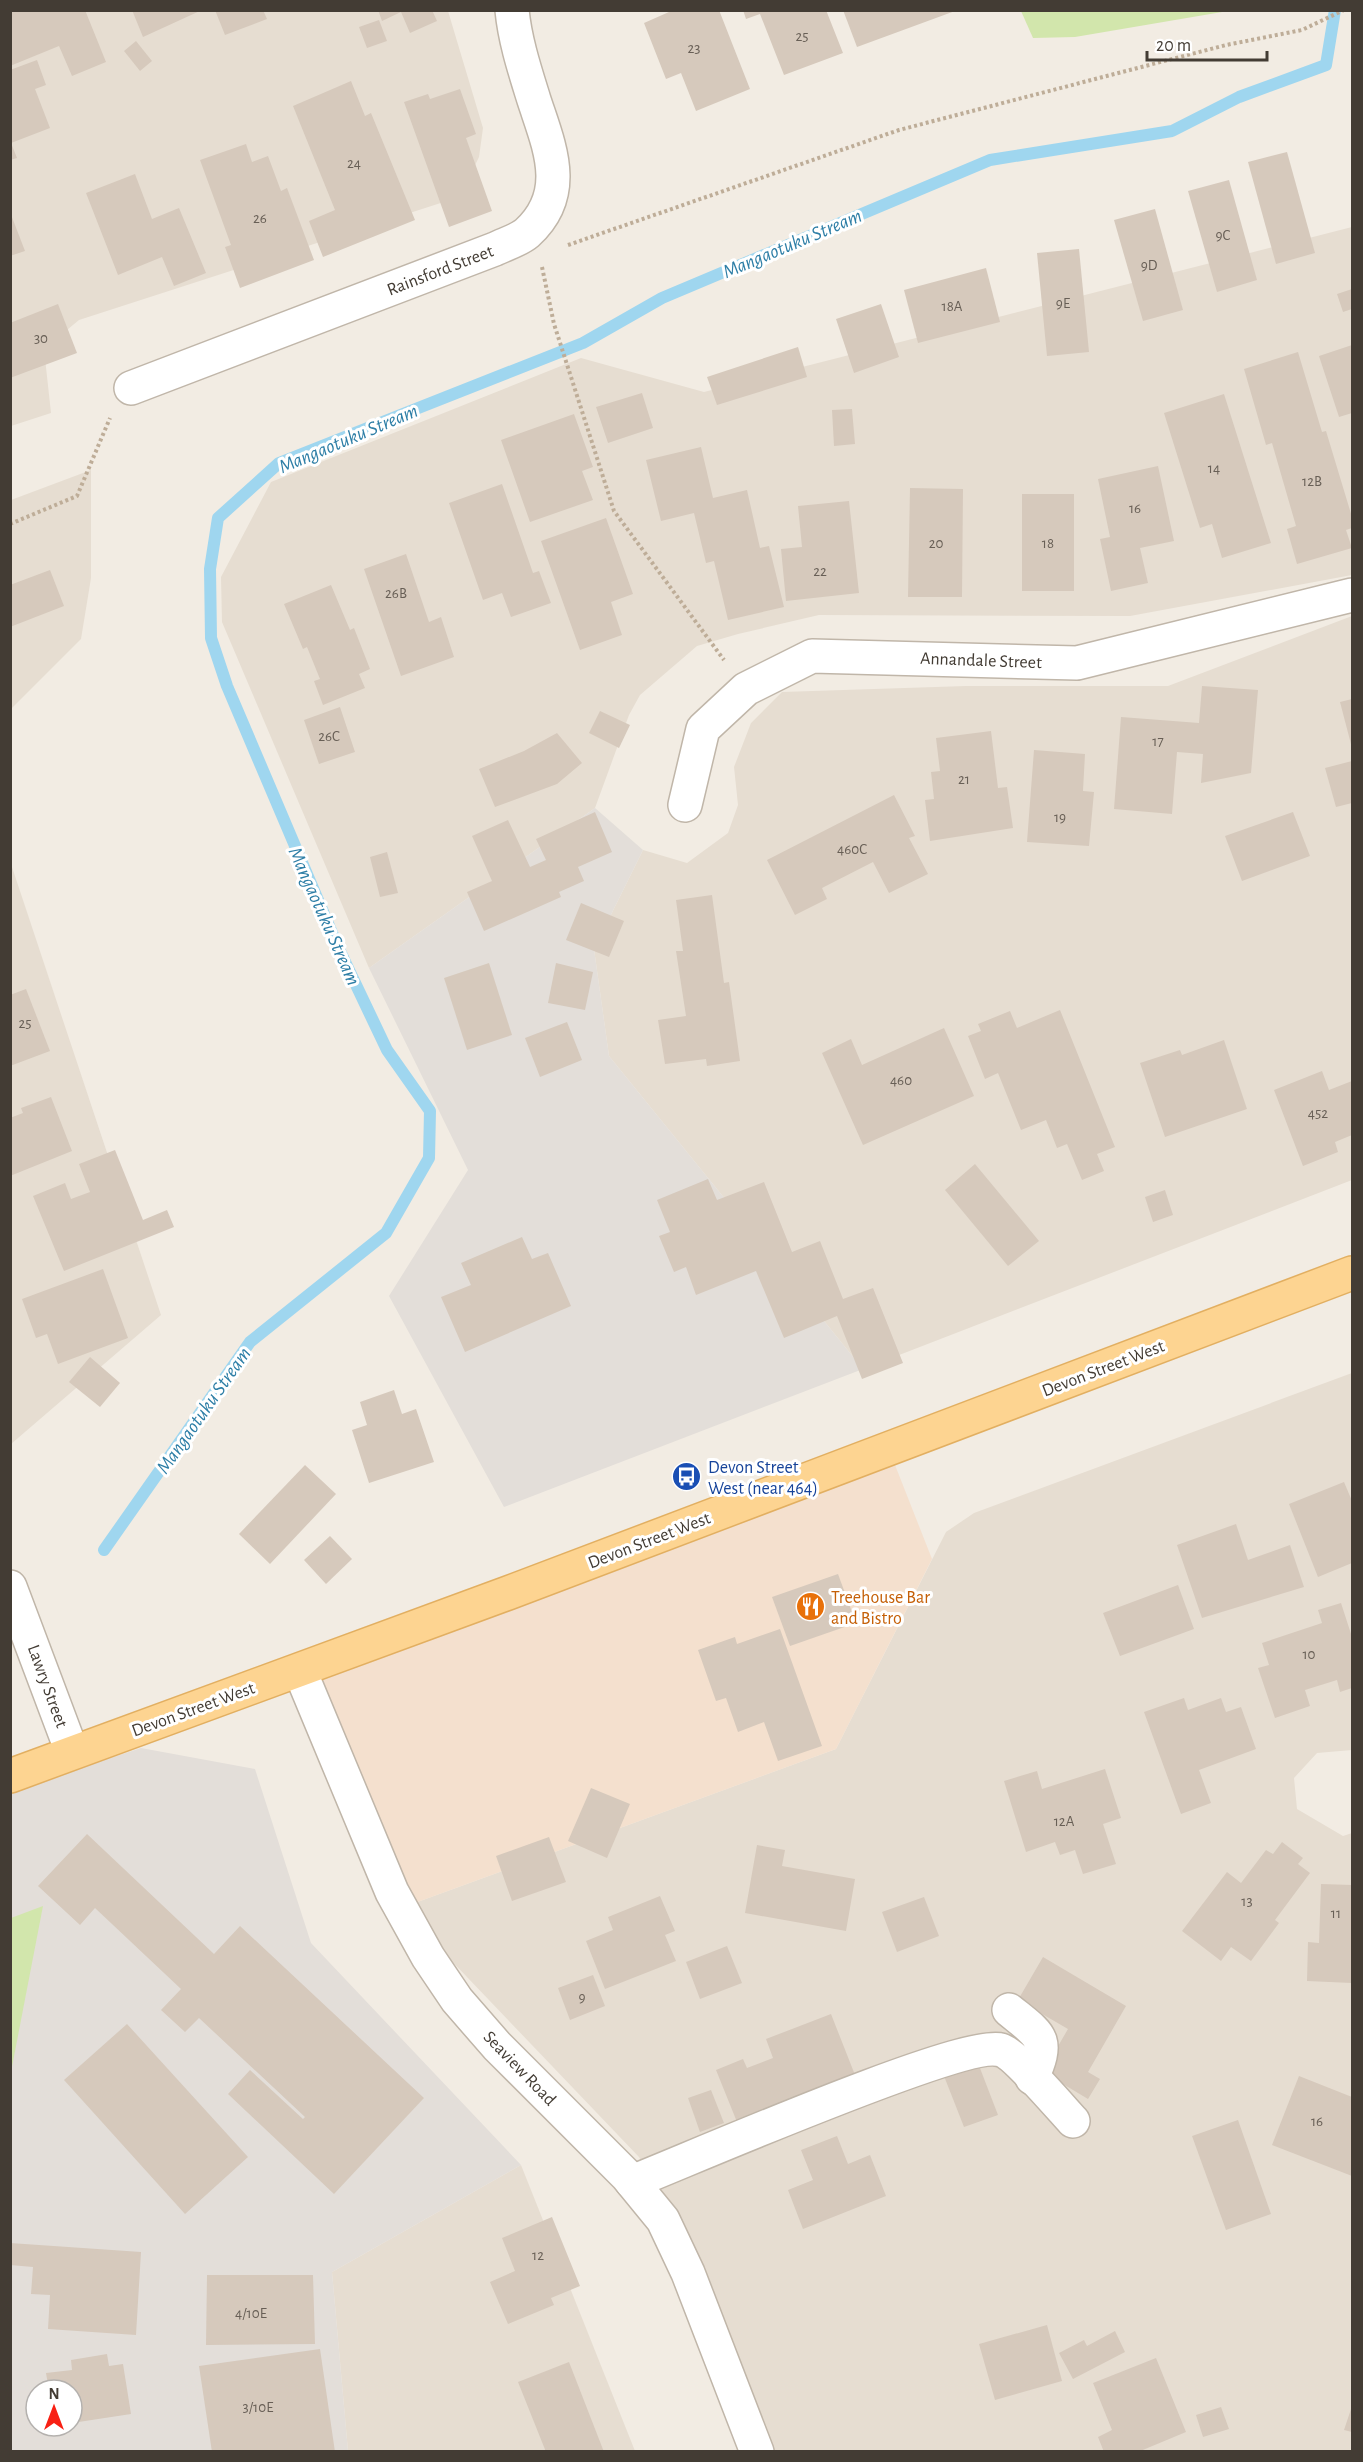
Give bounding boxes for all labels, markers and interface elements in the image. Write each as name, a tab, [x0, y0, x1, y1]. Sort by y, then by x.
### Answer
scale bar	[1147, 24, 1267, 62]
house number: 25	[795, 29, 809, 44]
text: 20 m	[1156, 37, 1191, 55]
house number: 23	[687, 41, 701, 56]
house number: 24	[347, 156, 361, 171]
water label: Mangaotuku Stream	[720, 206, 865, 282]
house number: 26	[253, 211, 267, 226]
house number: 9C	[1216, 228, 1231, 243]
street label: Rainsford Street	[385, 242, 496, 299]
house number: 9D	[1141, 258, 1158, 273]
house number: 9E	[1056, 296, 1070, 311]
house number: 18A	[942, 299, 963, 314]
house number: 30	[34, 331, 48, 346]
water label: Mangaotuku Stream	[276, 401, 421, 477]
house number: 14	[1208, 461, 1220, 476]
house number: 12B	[1302, 474, 1322, 489]
house number: 16	[1129, 501, 1141, 516]
house number: 20	[929, 536, 943, 551]
house number: 18	[1042, 536, 1054, 551]
house number: 22	[813, 564, 827, 579]
house number: 26B	[385, 586, 407, 601]
street label: Annandale Street	[920, 650, 1042, 672]
house number: 26C	[318, 729, 340, 744]
house number: 17	[1152, 734, 1164, 749]
house number: 21	[958, 772, 970, 787]
house number: 19	[1054, 810, 1066, 825]
house number: 460C	[837, 842, 867, 857]
water label: Mangaotuku Stream	[285, 844, 364, 989]
house number: 25	[18, 1016, 32, 1031]
house number: 460	[890, 1073, 912, 1088]
house number: 452	[1308, 1106, 1328, 1121]
street label: Devon Street West	[1040, 1337, 1167, 1401]
water label: Mangaotuku Stream	[153, 1344, 255, 1477]
place label: Devon Street West (near 464)	[708, 1459, 818, 1498]
bus stop icon: Devon Street West (near 464)	[671, 1461, 703, 1493]
street label: Devon Street West	[586, 1509, 713, 1573]
place label: Treehouse Bar and Bistro	[831, 1589, 930, 1628]
restaurant icon: Treehouse Bar and Bistro	[794, 1591, 826, 1623]
street label: Lawry Street	[24, 1642, 70, 1730]
house number: 10	[1302, 1647, 1316, 1662]
street label: Devon Street West	[129, 1679, 258, 1741]
house number: 12A	[1054, 1814, 1075, 1829]
house number: 13	[1241, 1894, 1253, 1909]
house number: 11	[1331, 1906, 1341, 1921]
house number: 9	[578, 1990, 586, 2005]
street label: Seaview Road	[480, 2028, 559, 2109]
house number: 16	[1311, 2114, 1323, 2129]
house number: 12	[532, 2248, 544, 2263]
house number: 4/10E	[235, 2306, 267, 2321]
north arrow	[24, 2378, 84, 2438]
text: N	[48, 2386, 60, 2402]
house number: 3/10E	[243, 2400, 273, 2415]

